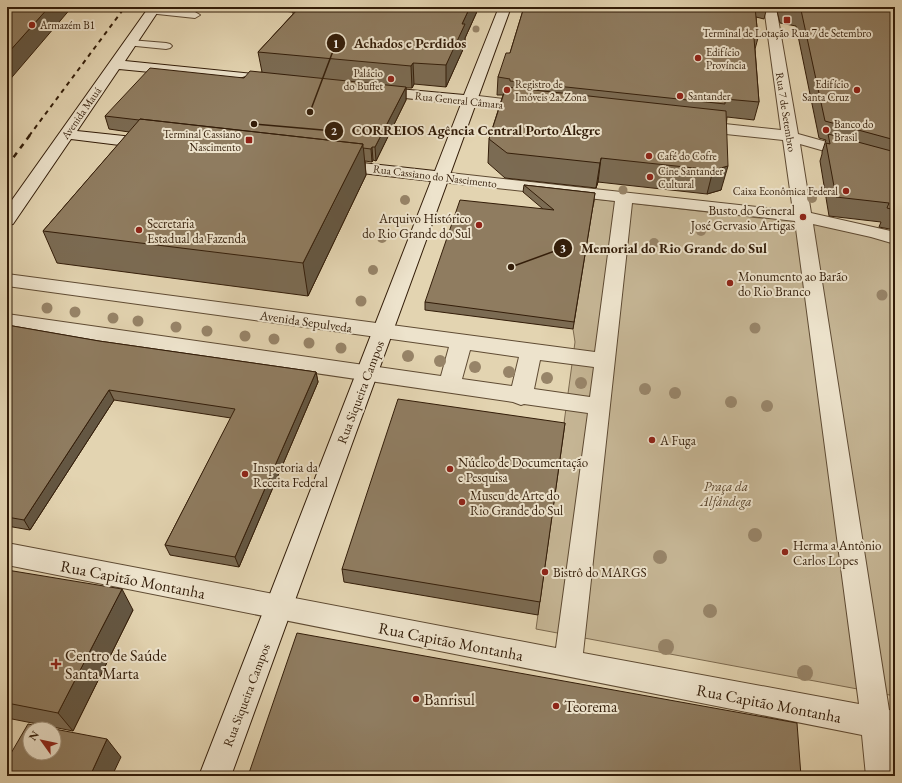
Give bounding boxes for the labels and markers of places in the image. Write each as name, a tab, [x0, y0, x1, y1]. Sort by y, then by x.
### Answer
marker: Terminal de Lotação Rua 7 de Setembro	[782, 15, 792, 25]
place label: Armazém B1	[39, 18, 95, 32]
marker: Armazém B1	[27, 20, 37, 30]
place label: Terminal de Lotação Rua 7 de Setembro	[703, 26, 872, 40]
callout: Achados e Perdidos	[326, 30, 475, 56]
place label: Edifício Província	[706, 45, 747, 72]
marker: Edifício Província	[693, 53, 703, 63]
place label: Palácio do Buffet	[344, 66, 384, 93]
marker: Palácio do Buffet	[386, 74, 396, 84]
place label: Registro de Imóveis 2a. Zona	[515, 77, 587, 104]
place label: Edifício Santa Cruz	[802, 77, 850, 104]
marker: Registro de Imóveis 2a. Zona	[502, 85, 512, 95]
marker: Edifício Santa Cruz	[852, 85, 862, 95]
place label: Santander	[688, 89, 731, 103]
marker: Santander	[675, 91, 685, 101]
place label: Banco do Brasil	[834, 117, 874, 144]
callout: CORREIOS Agência Central Porto Alegre	[324, 118, 609, 144]
marker: Banco do Brasil	[821, 125, 831, 135]
place label: Terminal Cassiano Nascimento	[163, 127, 242, 154]
marker: Terminal Cassiano Nascimento	[244, 135, 254, 145]
place label: Café do Cofre	[657, 149, 718, 163]
marker: Café do Cofre	[644, 151, 654, 161]
place label: Cine Santander Cultural	[658, 164, 724, 191]
marker: Cine Santander Cultural	[645, 172, 655, 182]
place label: Caixa Econômica Federal	[733, 184, 838, 198]
marker: Caixa Econômica Federal	[841, 186, 851, 196]
place label: Busto do General José Gervasio Artigas	[690, 202, 795, 234]
place label: Arquivo Histórico do Rio Grande do Sul	[362, 210, 471, 242]
marker: Busto do General José Gervasio Artigas	[798, 212, 808, 222]
place label: Secretaria Estadual da Fazenda	[147, 215, 247, 247]
marker: Arquivo Histórico do Rio Grande do Sul	[474, 220, 484, 230]
marker: Secretaria Estadual da Fazenda	[134, 225, 144, 235]
callout: Memorial do Rio Grande do Sul	[553, 235, 775, 261]
place label: Monumento ao Barão do Rio Branco	[738, 268, 848, 300]
marker: Monumento ao Barão do Rio Branco	[725, 278, 735, 288]
place label: A Fuga	[659, 432, 697, 449]
marker: A Fuga	[647, 435, 657, 445]
place label: Núcleo de Documentação e Pesquisa	[458, 454, 588, 486]
place label: Inspetoria da Receita Federal	[253, 459, 328, 491]
marker: Núcleo de Documentação e Pesquisa	[445, 464, 455, 474]
marker: Inspetoria da Receita Federal	[240, 469, 250, 479]
place label: Museu de Arte do Rio Grande do Sul	[470, 487, 563, 519]
marker: Museu de Arte do Rio Grande do Sul	[457, 497, 467, 507]
place label: Herma a Antônio Carlos Lopes	[793, 537, 882, 569]
marker: Herma a Antônio Carlos Lopes	[780, 547, 790, 557]
place label: Bistrô do MARGS	[553, 564, 647, 581]
marker: Bistrô do MARGS	[540, 567, 550, 577]
place label: Centro de Saúde Santa Marta	[65, 645, 167, 684]
marker: Centro de Saúde Santa Marta	[50, 658, 62, 670]
place label: Banrisul	[424, 689, 475, 710]
marker: Banrisul	[411, 694, 421, 704]
place label: Teorema	[564, 696, 618, 717]
marker: Teorema	[551, 701, 561, 711]

